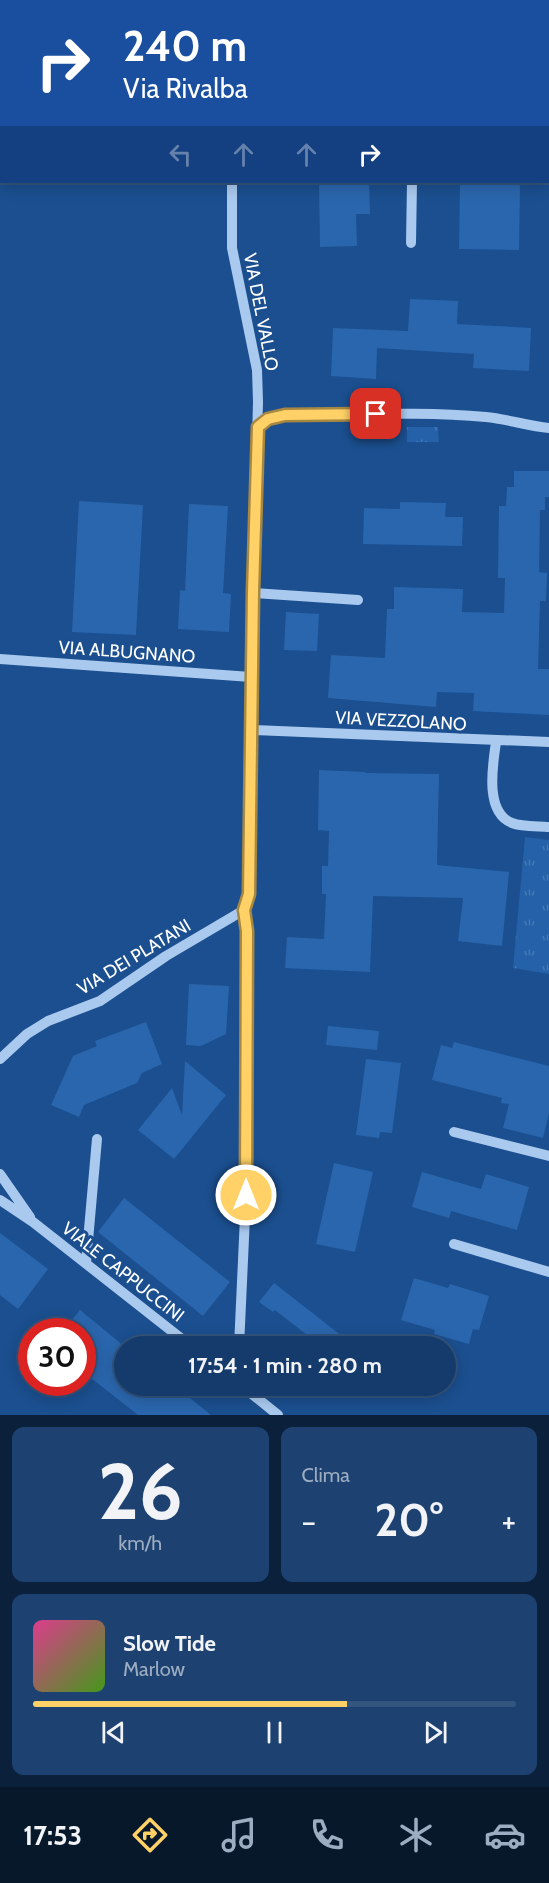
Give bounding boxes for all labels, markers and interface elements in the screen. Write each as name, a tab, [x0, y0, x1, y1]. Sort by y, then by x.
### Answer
text: 240 m	[123, 20, 247, 72]
icon: right	[24, 24, 102, 102]
text: Via Rivalba	[123, 72, 248, 105]
icon: left	[164, 138, 197, 171]
icon: ahead	[227, 138, 260, 171]
icon: ahead	[290, 138, 323, 171]
icon: right	[353, 138, 386, 171]
street label: VIA DEL VALLO	[239, 251, 283, 373]
pin	[350, 388, 401, 439]
icon: arrive	[359, 397, 392, 430]
street label: VIA ALBUGNANO	[58, 636, 196, 668]
street label: VIA VEZZOLANO	[335, 707, 467, 735]
street label: VIA DEI PLATANI	[73, 914, 195, 1000]
position arrow	[214, 1163, 278, 1227]
street label: VIALE CAPPUCCINI	[57, 1217, 189, 1327]
speed limit sign: 30	[18, 1318, 96, 1396]
text: 17:54 · 1 min · 280 m	[188, 1352, 382, 1379]
text: 26	[98, 1444, 183, 1539]
text: Clima	[302, 1463, 350, 1487]
text: 20°	[374, 1493, 443, 1547]
text: −	[302, 1501, 316, 1541]
text: +	[501, 1501, 516, 1541]
text: km/h	[118, 1531, 162, 1555]
text: Slow Tide	[123, 1630, 216, 1657]
text: Marlow	[123, 1657, 185, 1681]
icon: previous	[97, 1716, 130, 1749]
icon: pause	[258, 1716, 291, 1749]
icon: next	[419, 1716, 452, 1749]
icon: directions	[129, 1814, 171, 1856]
icon: music	[218, 1814, 260, 1856]
icon: phone	[306, 1814, 348, 1856]
icon: climate	[395, 1814, 437, 1856]
icon: car	[484, 1814, 526, 1856]
text: 17:53	[23, 1819, 82, 1852]

